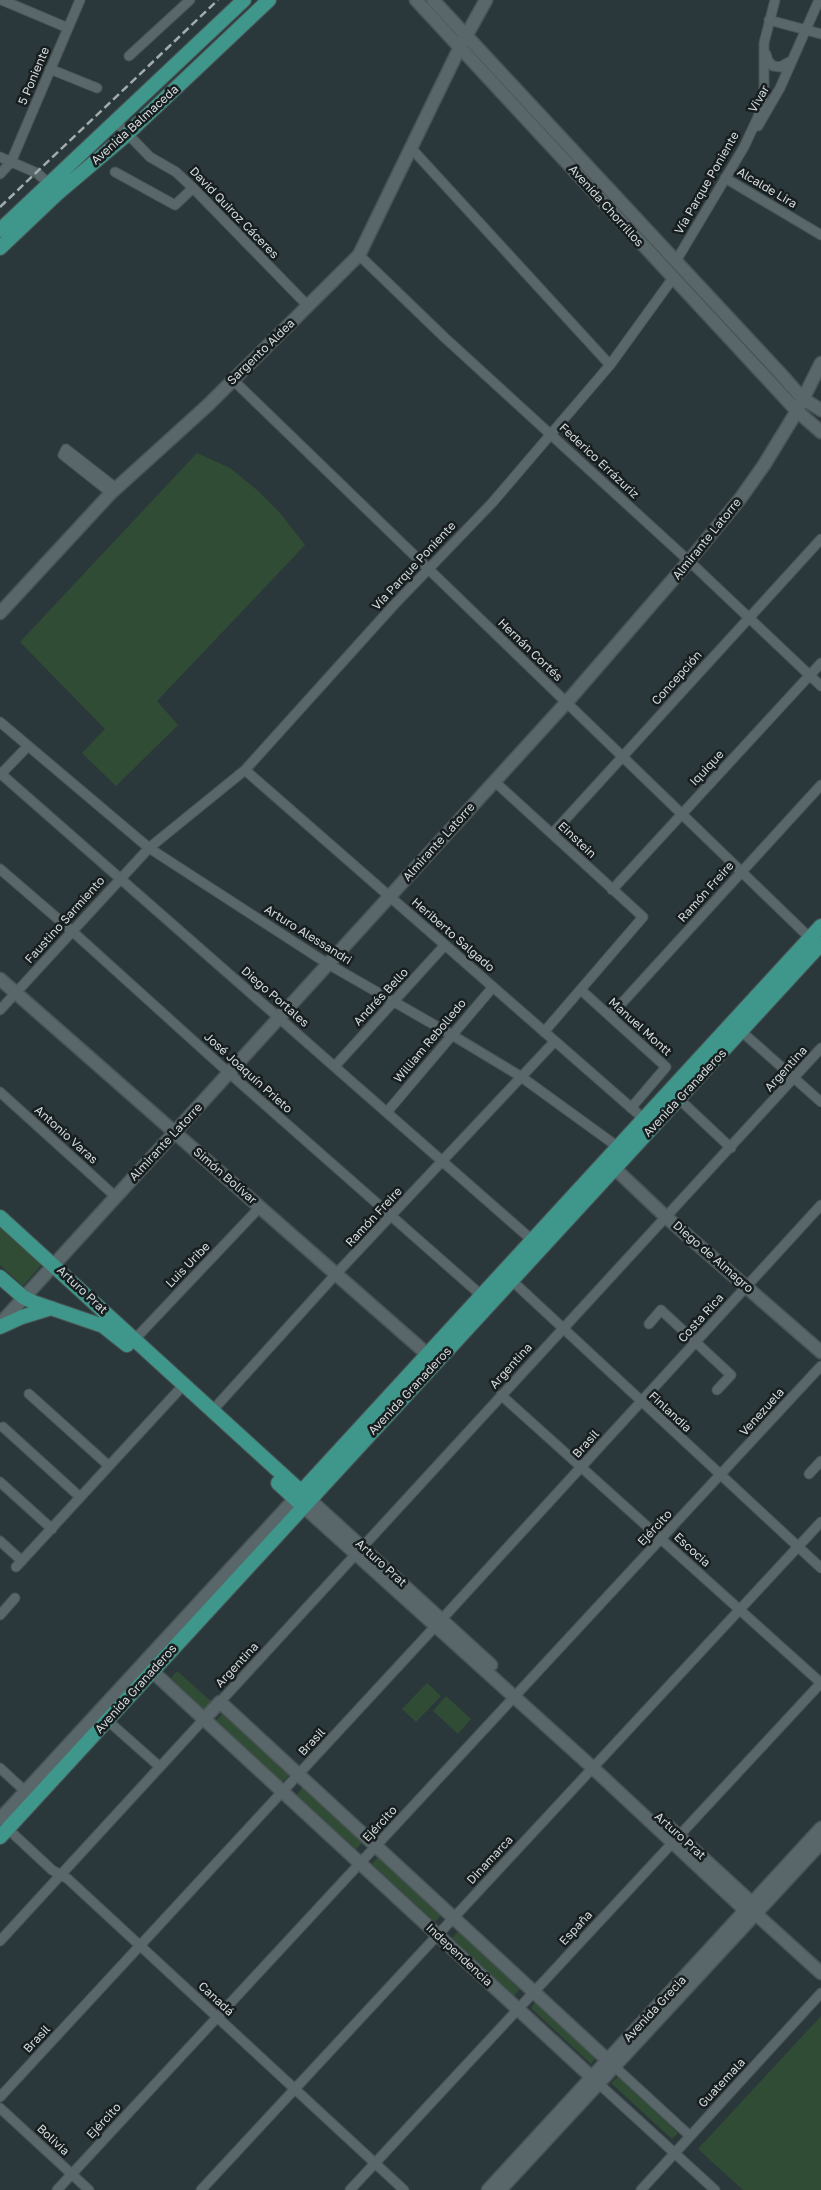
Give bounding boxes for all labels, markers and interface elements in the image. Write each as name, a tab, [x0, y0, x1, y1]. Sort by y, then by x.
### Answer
street label: 5 Poniente	[15, 45, 53, 107]
street label: Avenida Balmaceda	[88, 82, 182, 168]
street label: Vivar	[745, 83, 773, 115]
street label: Vía Parque Poniente	[672, 129, 742, 237]
street label: Avenida Chorrillos	[566, 162, 646, 250]
street label: David Quiroz Cáceres	[187, 164, 281, 262]
street label: Alcalde Lira	[734, 164, 800, 212]
street label: Sargento Aldea	[224, 316, 298, 388]
street label: Federico Errázuriz	[556, 420, 642, 502]
street label: Almirante Latorre	[670, 495, 744, 583]
street label: Vía Parque Poniente	[369, 519, 459, 613]
street label: Hernán Cortés	[495, 616, 565, 684]
street label: Concepción	[649, 648, 705, 708]
street label: Iquique	[687, 747, 727, 789]
street label: Almirante Latorre	[400, 800, 478, 884]
street label: Einstein	[555, 819, 599, 861]
street label: Ramón Freire	[675, 859, 737, 925]
street label: Faustino Sarmiento	[22, 874, 108, 966]
street label: Heriberto Salgado	[409, 895, 497, 975]
street label: Arturo Alessandri	[262, 902, 354, 968]
street label: Diego Portales	[238, 964, 312, 1030]
street label: Andrés Bello	[351, 965, 411, 1029]
street label: Manuel Montt	[606, 995, 674, 1059]
street label: William Rebolledo	[391, 996, 469, 1086]
street label: José Joaquín Prieto	[201, 1030, 295, 1116]
street label: Argentina	[762, 1043, 810, 1095]
street label: Avenida Granaderos	[641, 1046, 729, 1140]
street label: Almirante Latorre	[126, 1100, 206, 1184]
street label: Antonio Varas	[31, 1103, 101, 1167]
street label: Simón Bolívar	[190, 1145, 260, 1207]
street label: Ramón Freire	[343, 1184, 405, 1250]
street label: Diego de Almagro	[670, 1218, 756, 1296]
street label: Luis Uribe	[163, 1239, 213, 1291]
street label: Arturo Prat	[54, 1263, 110, 1317]
street label: Costa Rica	[675, 1291, 727, 1345]
street label: Argentina	[487, 1340, 535, 1392]
street label: Avenida Granaderos	[366, 1344, 454, 1438]
street label: Venezuela	[737, 1385, 787, 1439]
street label: Finlandia	[646, 1389, 694, 1435]
street label: Brasil	[570, 1427, 602, 1461]
street label: Ejército	[635, 1507, 675, 1549]
street label: Escocia	[671, 1530, 713, 1570]
street label: Arturo Prat	[353, 1536, 409, 1590]
street label: Argentina	[213, 1639, 261, 1691]
street label: Avenida Granaderos	[92, 1641, 180, 1737]
street label: Brasil	[296, 1725, 328, 1759]
street label: Ejército	[360, 1803, 400, 1845]
street label: Arturo Prat	[652, 1809, 708, 1863]
street label: Dinamarca	[464, 1833, 516, 1887]
street label: España	[556, 1908, 596, 1948]
street label: Independencia	[423, 1921, 495, 1989]
street label: Avenida Grecia	[621, 1973, 689, 2045]
street label: Canadá	[195, 1979, 237, 2019]
street label: Brasil	[21, 2022, 53, 2056]
street label: Guatemala	[696, 2055, 748, 2111]
street label: Ejército	[84, 2100, 124, 2142]
street label: Bolivia	[34, 2121, 72, 2159]

